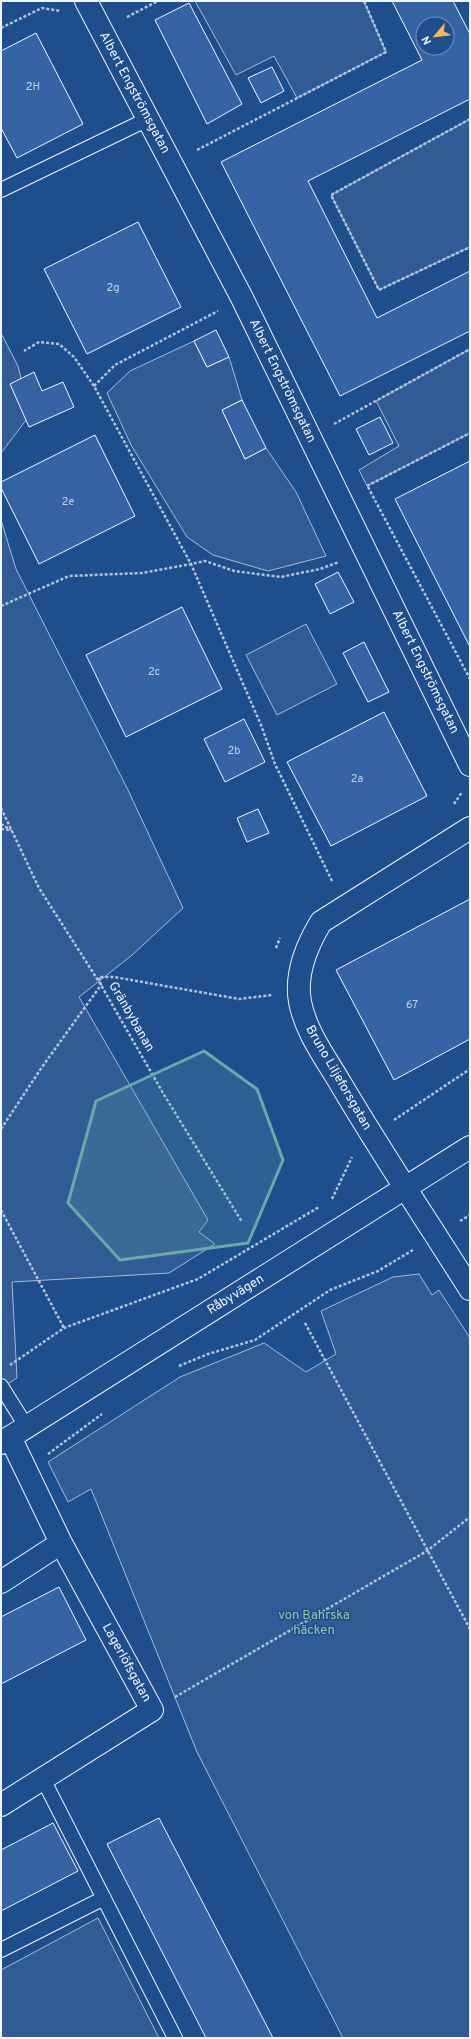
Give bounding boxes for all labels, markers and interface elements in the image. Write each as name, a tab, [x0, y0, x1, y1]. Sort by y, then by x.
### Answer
north arrow	[415, 16, 455, 56]
street label: Albert Engströmsgatan	[95, 29, 173, 157]
text: N	[419, 33, 435, 47]
house number: 2H	[26, 80, 40, 94]
house number: 2g	[107, 281, 119, 295]
street label: Albert Engströmsgatan	[245, 317, 319, 445]
house number: 2e	[62, 495, 74, 509]
street label: Albert Engströmsgatan	[388, 608, 462, 736]
house number: 2c	[148, 665, 160, 679]
house number: 2b	[228, 744, 240, 758]
house number: 2a	[351, 772, 363, 786]
street label: Gränbybanan	[105, 979, 157, 1055]
house number: 67	[406, 998, 418, 1012]
street label: Bruno Liljeforsgatan	[301, 1023, 375, 1133]
street label: Råbyvägen	[205, 1271, 267, 1319]
park label: von Bahrska häcken	[278, 1608, 350, 1639]
street label: Lagerlöfsgatan	[98, 1621, 154, 1705]

